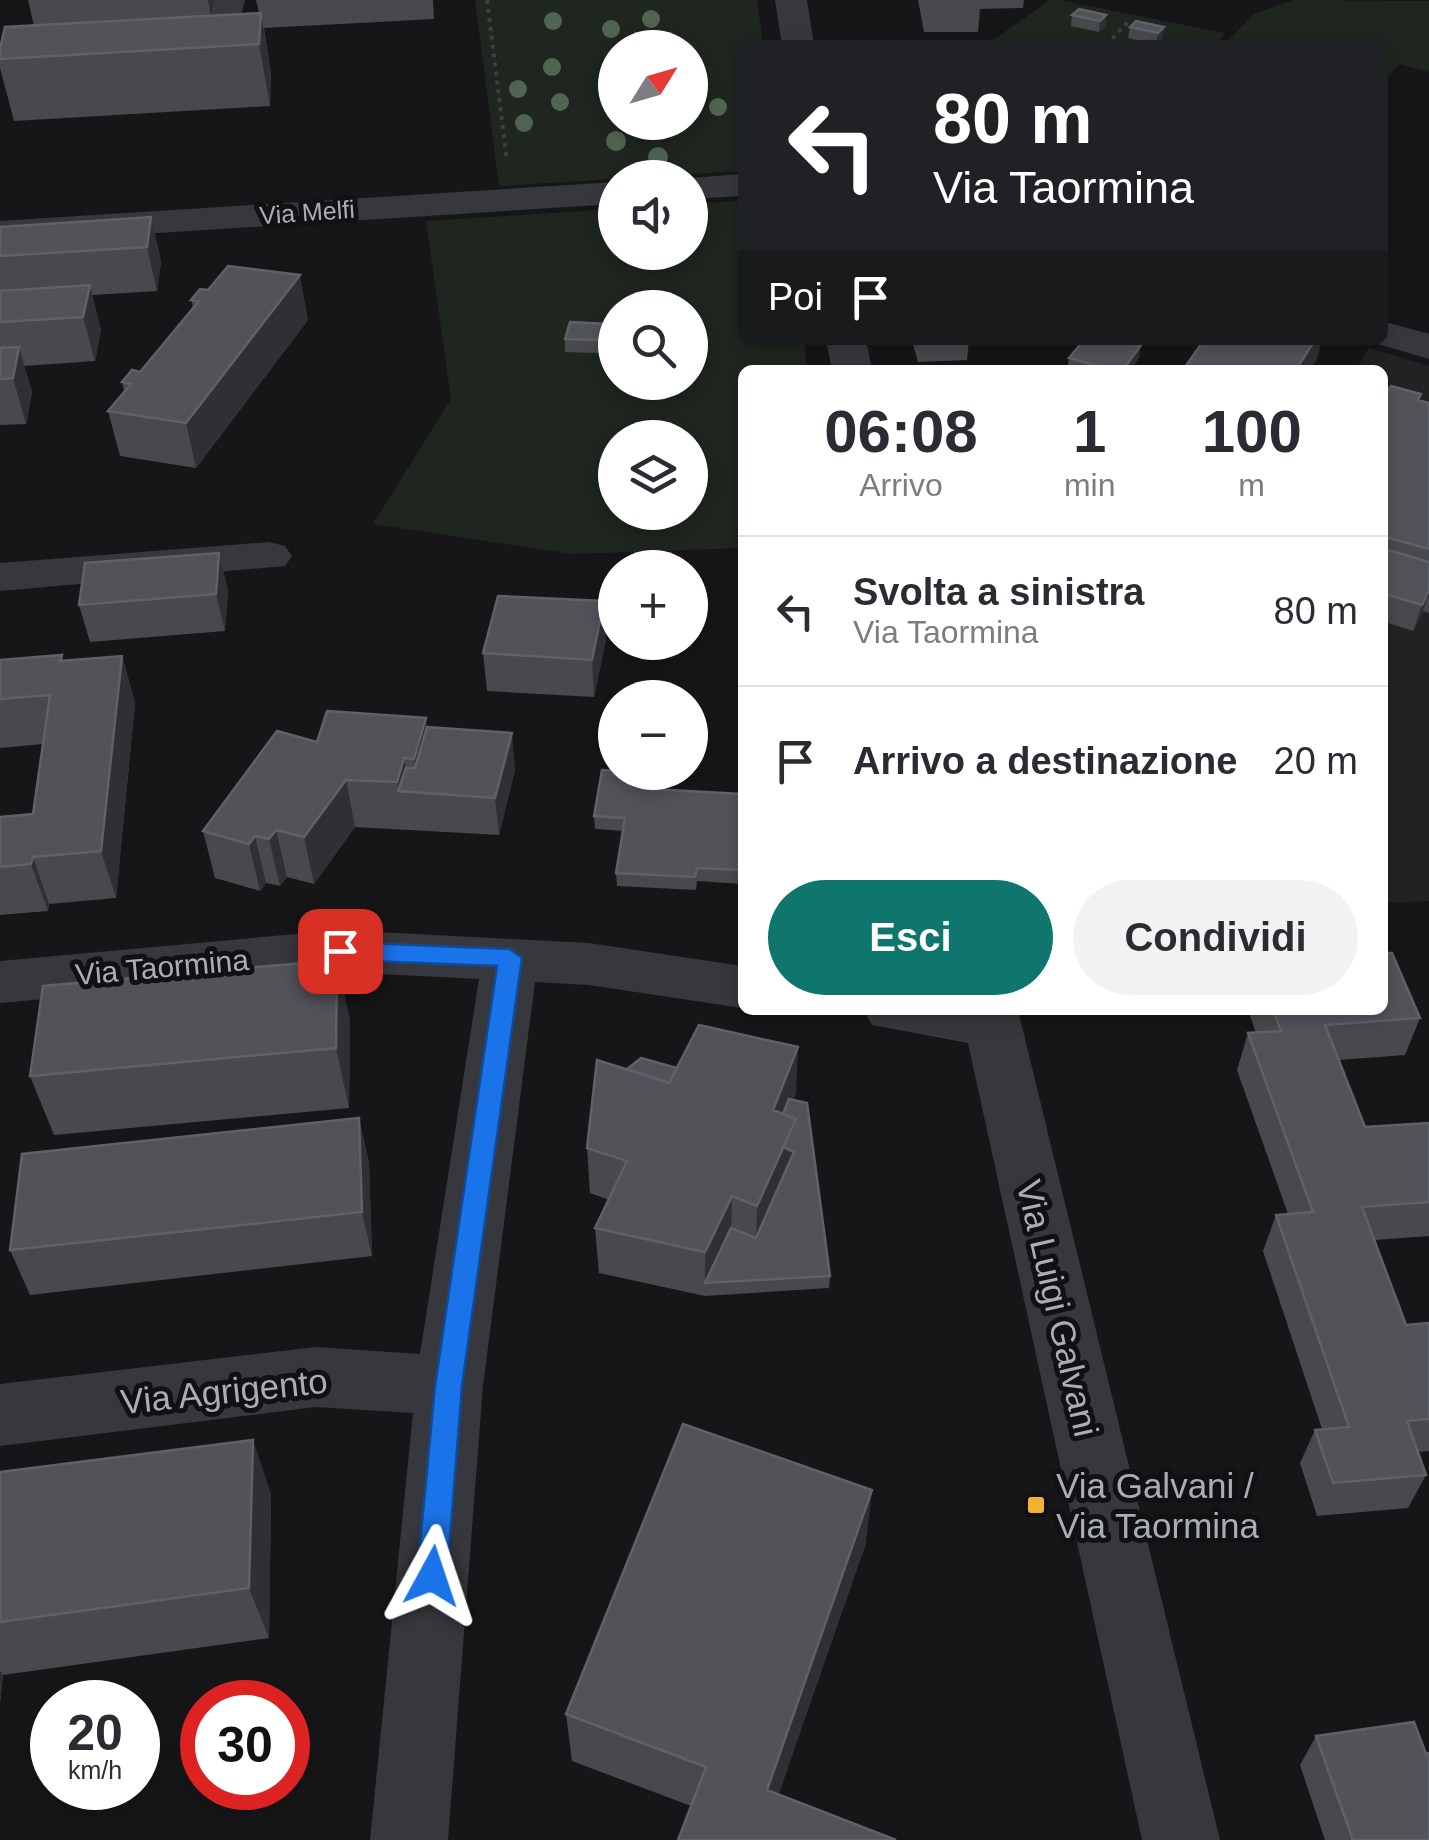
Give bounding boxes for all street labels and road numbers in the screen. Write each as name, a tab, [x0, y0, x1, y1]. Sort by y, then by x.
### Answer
street label: Via Melfi	[258, 195, 356, 229]
street label: Via Taormina	[74, 943, 250, 991]
street label: Via Luigi Galvani	[1010, 1176, 1106, 1440]
street label: Via Agrigento	[119, 1361, 329, 1421]

